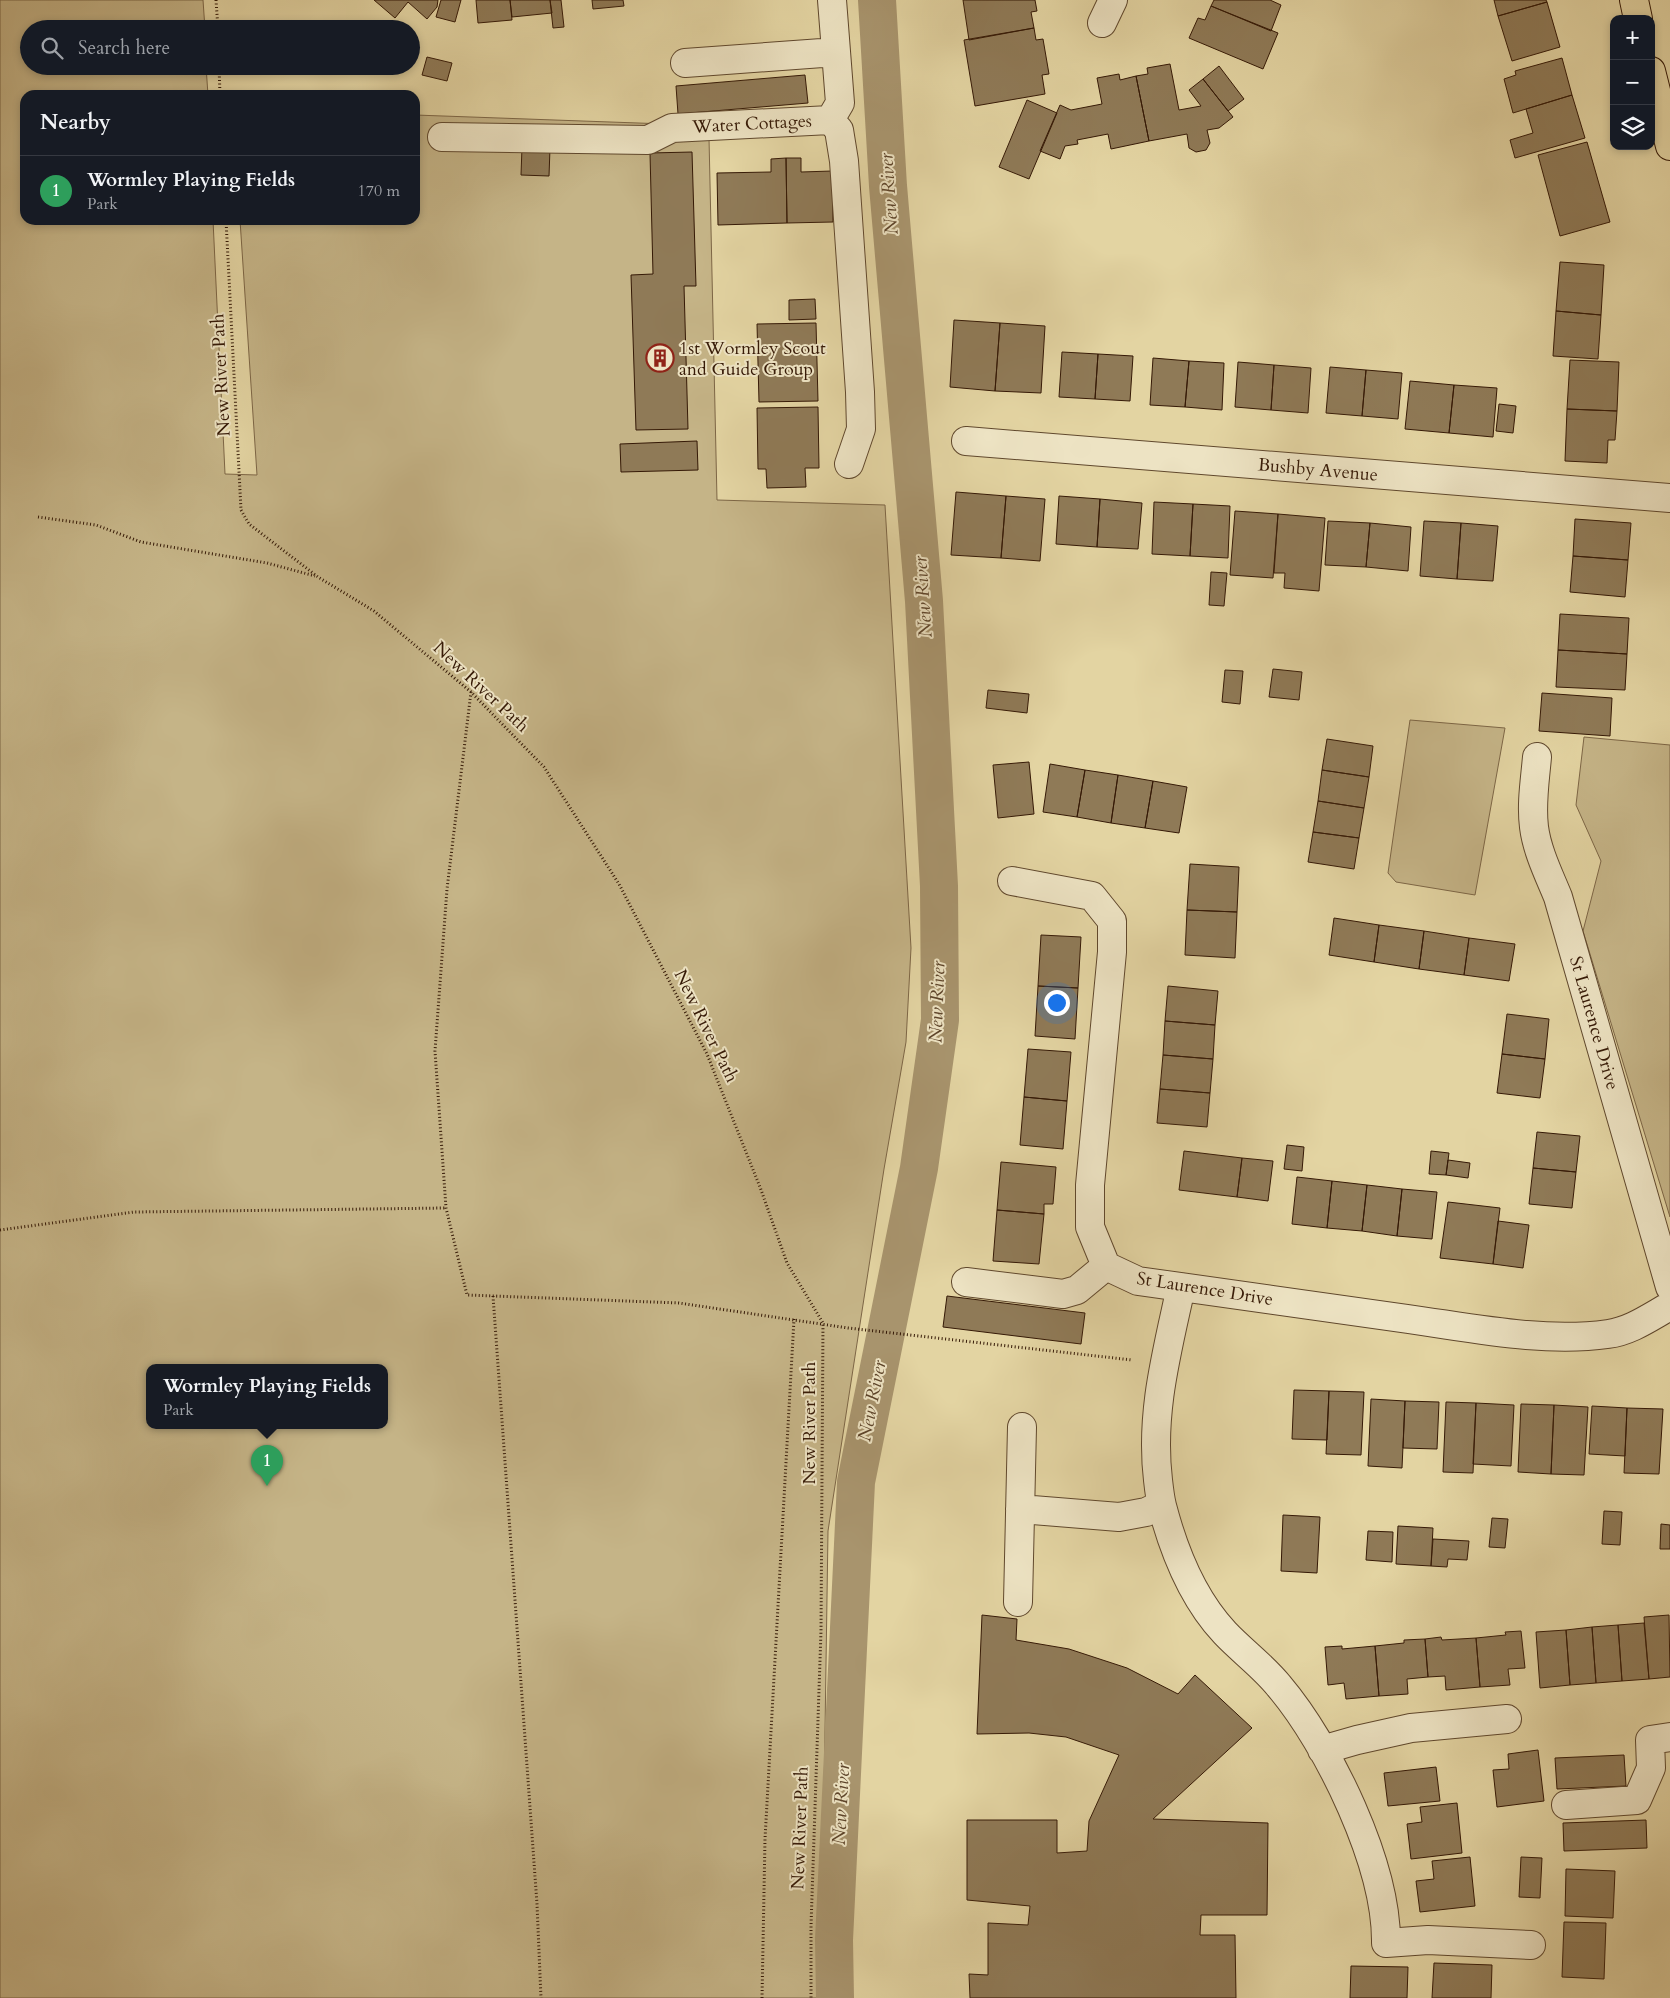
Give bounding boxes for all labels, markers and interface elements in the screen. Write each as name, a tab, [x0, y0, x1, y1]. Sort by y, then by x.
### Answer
map controls	[1610, 15, 1655, 150]
button: +	[1610, 15, 1655, 60]
search box	[20, 20, 420, 75]
icon: search	[38, 34, 66, 62]
text: Search here	[78, 35, 170, 61]
button: −	[1610, 60, 1655, 105]
button: layers	[1610, 105, 1655, 150]
text: Nearby	[40, 108, 111, 137]
street label: Water Cottages	[690, 108, 813, 140]
water label: New River	[873, 152, 905, 236]
text: Wormley Playing Fields	[87, 167, 295, 193]
text: 1	[52, 180, 60, 202]
text: 170 m	[358, 180, 400, 202]
text: Park	[87, 193, 118, 215]
street label: New River Path	[205, 313, 237, 437]
place label: 1st Wormley Scout and Guide Group	[679, 336, 826, 382]
building icon: 1st Wormley Scout and Guide Group	[645, 343, 675, 373]
street label: Bushby Avenue	[1257, 452, 1379, 488]
water label: New River	[907, 555, 939, 639]
street label: New River Path	[427, 636, 535, 738]
street label: St Laurence Drive	[1563, 953, 1625, 1093]
water label: New River	[923, 960, 951, 1043]
street label: New River Path	[668, 965, 744, 1087]
your location	[1044, 990, 1070, 1016]
street label: St Laurence Drive	[1135, 1266, 1275, 1312]
water label: New River	[851, 1358, 893, 1444]
street label: New River Path	[797, 1361, 822, 1485]
popup	[146, 1364, 388, 1429]
text: Wormley Playing Fields	[163, 1373, 371, 1399]
text: Park	[163, 1399, 194, 1421]
pin: 1	[251, 1445, 283, 1486]
water label: New River	[826, 1762, 856, 1846]
street label: New River Path	[785, 1766, 815, 1890]

